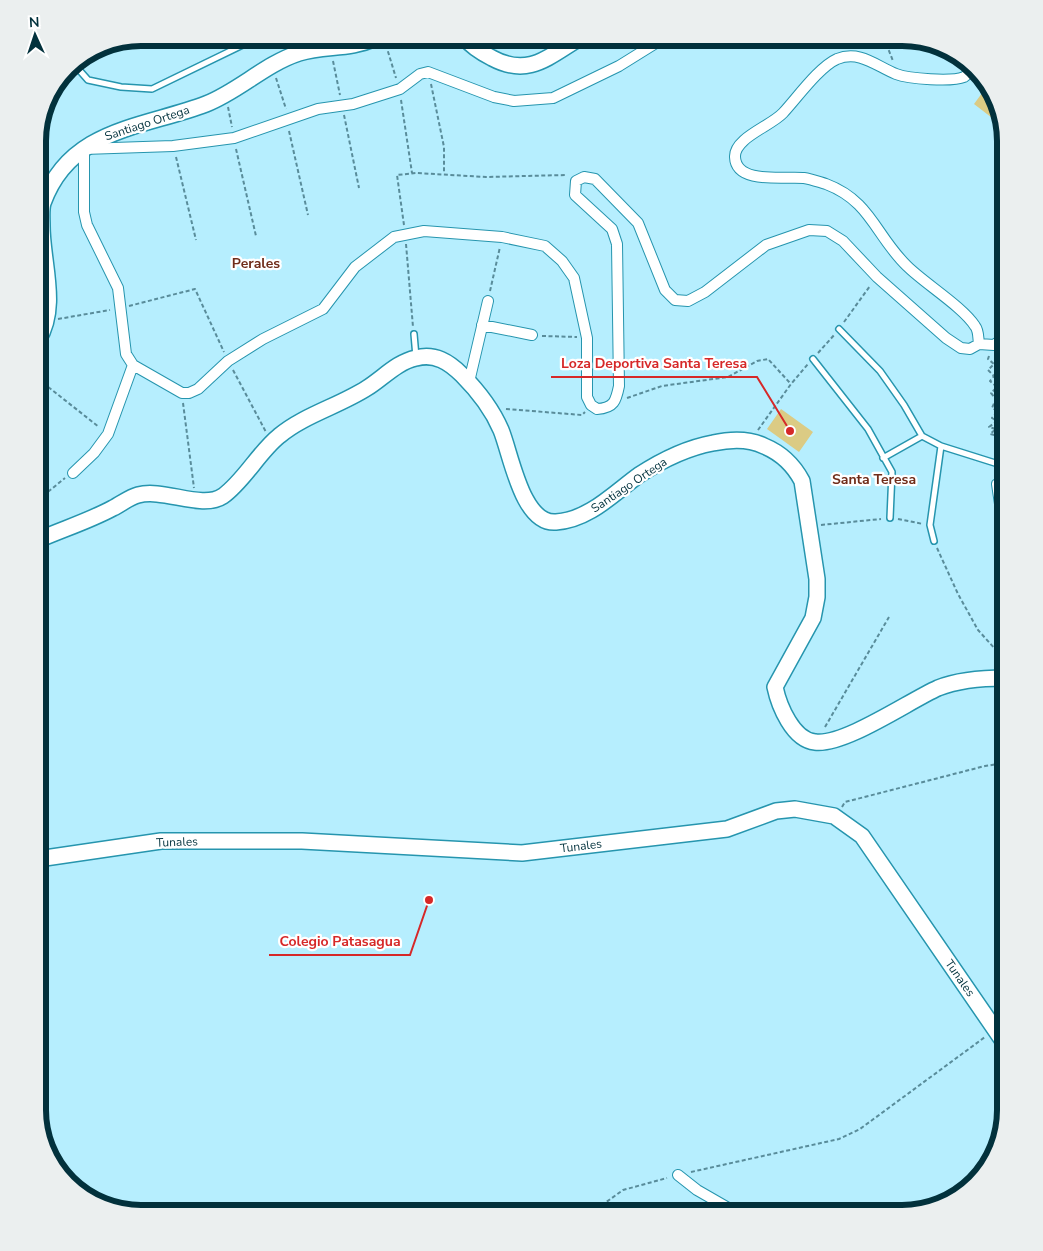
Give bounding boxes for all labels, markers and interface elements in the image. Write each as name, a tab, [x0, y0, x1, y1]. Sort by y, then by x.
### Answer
north arrow	[10, 10, 60, 60]
text: N	[29, 13, 40, 32]
street label: Santiago Ortega	[102, 102, 192, 144]
district label: Perales	[232, 254, 280, 273]
callout: Loza Deportiva Santa Teresa	[551, 348, 757, 377]
text: Loza Deportiva Santa Teresa	[561, 354, 747, 373]
street label: Santiago Ortega	[588, 454, 670, 516]
district label: Santa Teresa	[832, 470, 916, 489]
street label: Tunales	[156, 833, 198, 851]
street label: Tunales	[559, 835, 603, 856]
callout: Colegio Patasagua	[269, 926, 410, 955]
text: Colegio Patasagua	[279, 932, 401, 951]
street label: Tunales	[941, 956, 979, 1000]

